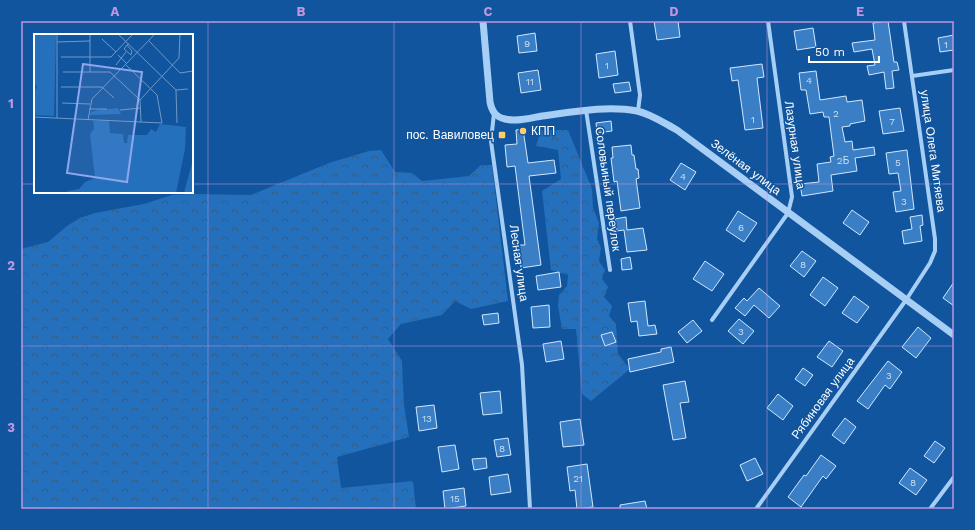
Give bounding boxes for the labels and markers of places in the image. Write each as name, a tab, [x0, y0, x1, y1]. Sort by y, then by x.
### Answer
place label: КПП	[531, 124, 555, 138]
marker: КПП	[518, 126, 528, 136]
place label: пос. Вавиловец	[406, 128, 494, 142]
marker: пос. Вавиловец	[497, 130, 507, 140]

